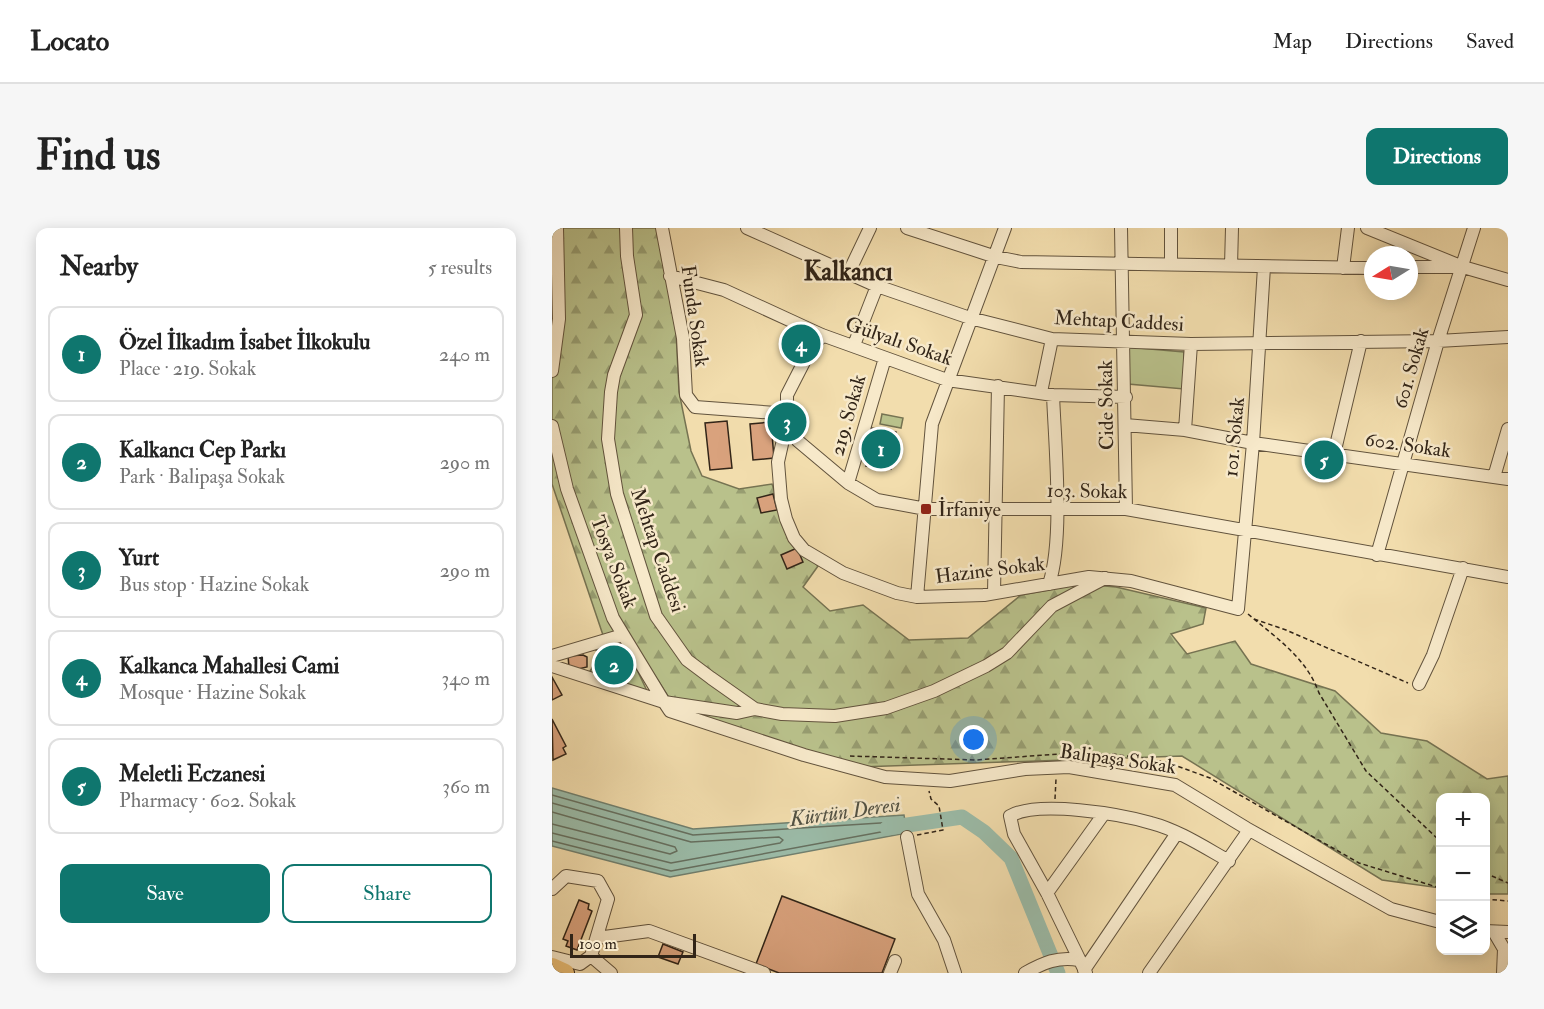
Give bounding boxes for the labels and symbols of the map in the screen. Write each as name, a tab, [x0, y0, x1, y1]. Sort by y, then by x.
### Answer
north arrow	[1364, 246, 1418, 300]
district label: Kalkancı	[803, 256, 893, 288]
street label: Funda Sokak	[675, 263, 715, 369]
street label: Mehtap Caddesi	[1053, 305, 1184, 338]
street label: Gülyalı Sokak	[842, 311, 956, 371]
pin: 4	[782, 322, 820, 366]
street label: 601. Sokak	[1388, 324, 1435, 411]
street label: Cide Sokak	[1093, 359, 1119, 450]
street label: 219. Sokak	[824, 371, 872, 459]
street label: 101. Sokak	[1218, 396, 1250, 478]
pin: 3	[768, 400, 806, 444]
pin: 1	[862, 426, 900, 472]
street label: 602. Sokak	[1363, 427, 1453, 463]
pin: 5	[1304, 438, 1344, 482]
street label: 103. Sokak	[1046, 478, 1128, 504]
street label: Mehtap Caddesi	[624, 485, 691, 616]
place label: İrfaniye	[938, 497, 1001, 522]
marker: İrfaniye	[919, 502, 933, 516]
street label: Tosya Sokak	[585, 512, 643, 613]
street label: Hazine Sokak	[934, 551, 1047, 589]
pin: 2	[594, 642, 634, 688]
your location	[959, 725, 988, 754]
street label: Balipaşa Sokak	[1058, 738, 1178, 781]
water label: Kürtün Deresi	[787, 791, 902, 833]
scale bar	[570, 931, 696, 958]

